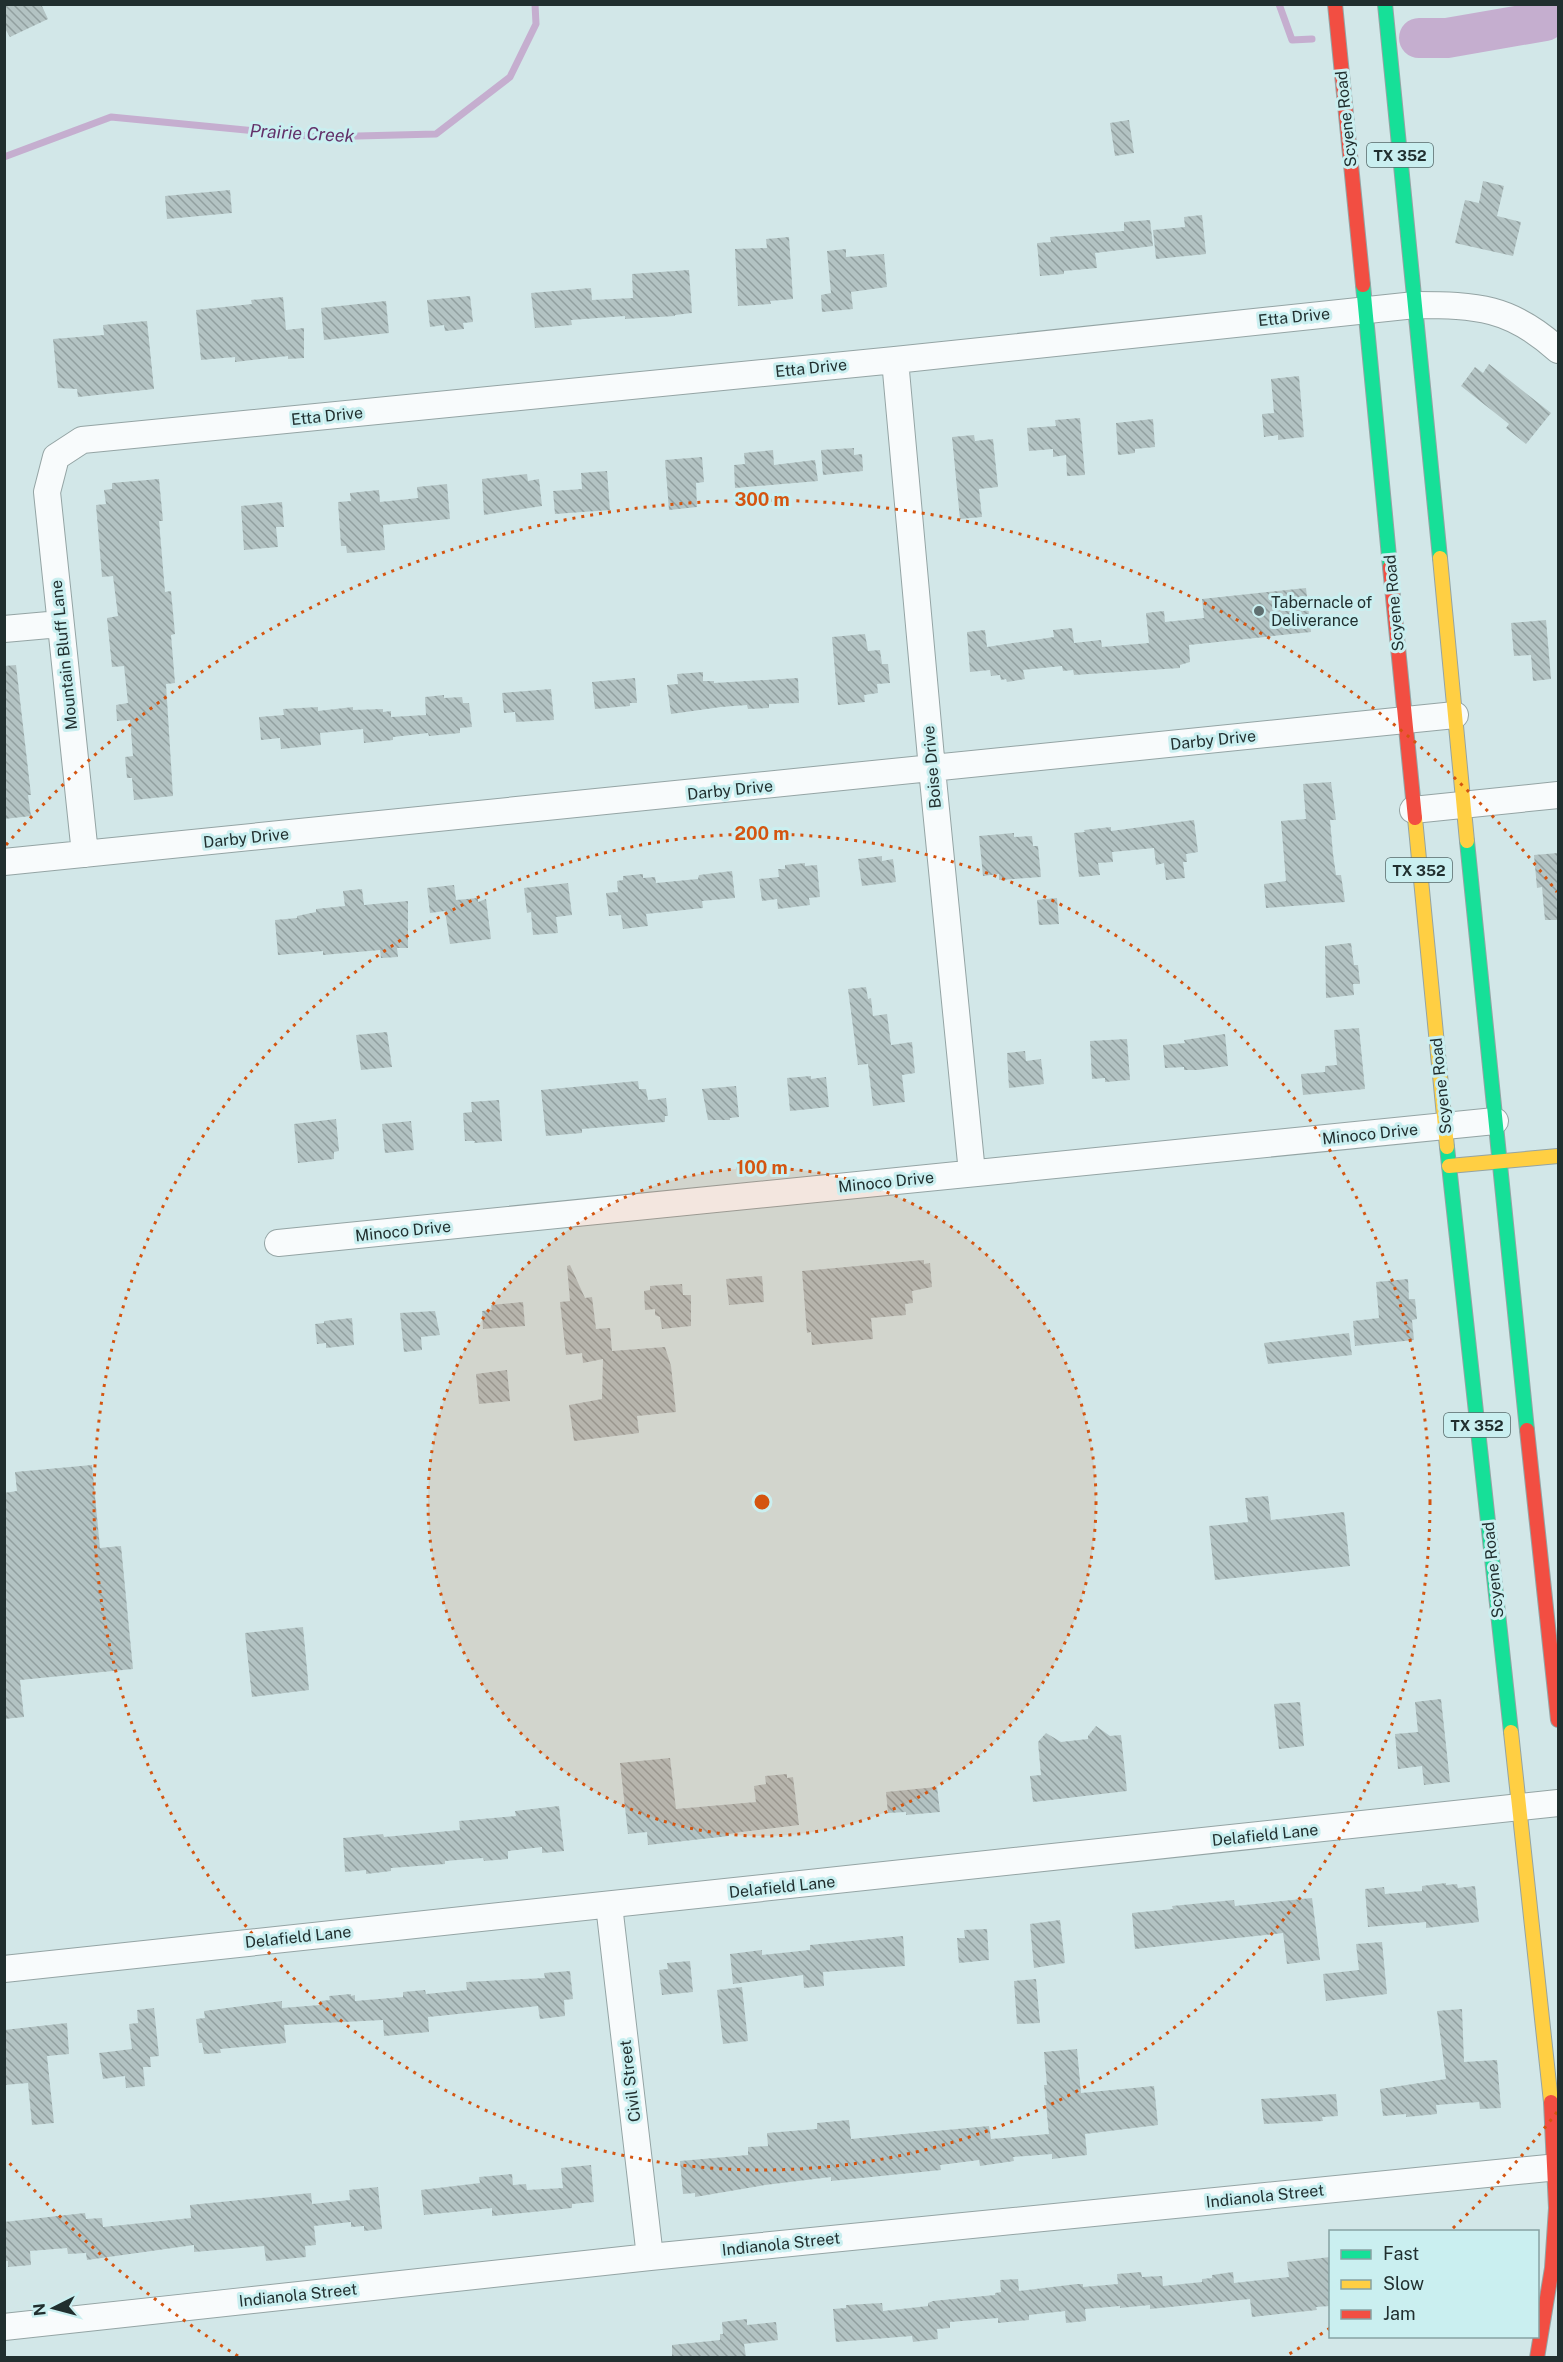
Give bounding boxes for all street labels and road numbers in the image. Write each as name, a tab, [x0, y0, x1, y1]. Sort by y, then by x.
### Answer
street label: Scyene Road	[1331, 70, 1361, 168]
road number: TX 352	[1367, 143, 1433, 167]
street label: Etta Drive	[1257, 304, 1331, 330]
street label: Etta Drive	[774, 355, 848, 381]
street label: Etta Drive	[290, 403, 364, 429]
street label: Scyene Road	[1380, 554, 1408, 652]
street label: Mountain Bluff Lane	[47, 579, 81, 731]
street label: Boise Drive	[919, 725, 945, 809]
street label: Darby Drive	[1169, 726, 1257, 754]
street label: Darby Drive	[686, 776, 774, 804]
street label: Darby Drive	[202, 824, 290, 852]
road number: TX 352	[1386, 858, 1452, 882]
street label: Scyene Road	[1426, 1037, 1456, 1135]
street label: Minoco Drive	[1321, 1120, 1419, 1148]
street label: Minoco Drive	[837, 1168, 935, 1196]
street label: Minoco Drive	[354, 1217, 452, 1245]
road number: TX 352	[1444, 1413, 1510, 1437]
street label: Scyene Road	[1478, 1521, 1508, 1619]
street label: Delafield Lane	[1211, 1820, 1319, 1850]
street label: Delafield Lane	[728, 1872, 836, 1902]
street label: Delafield Lane	[244, 1922, 352, 1952]
street label: Civil Street	[616, 2039, 644, 2123]
street label: Indianola Street	[1205, 2180, 1325, 2212]
street label: Indianola Street	[721, 2228, 841, 2260]
street label: Indianola Street	[238, 2279, 358, 2311]

